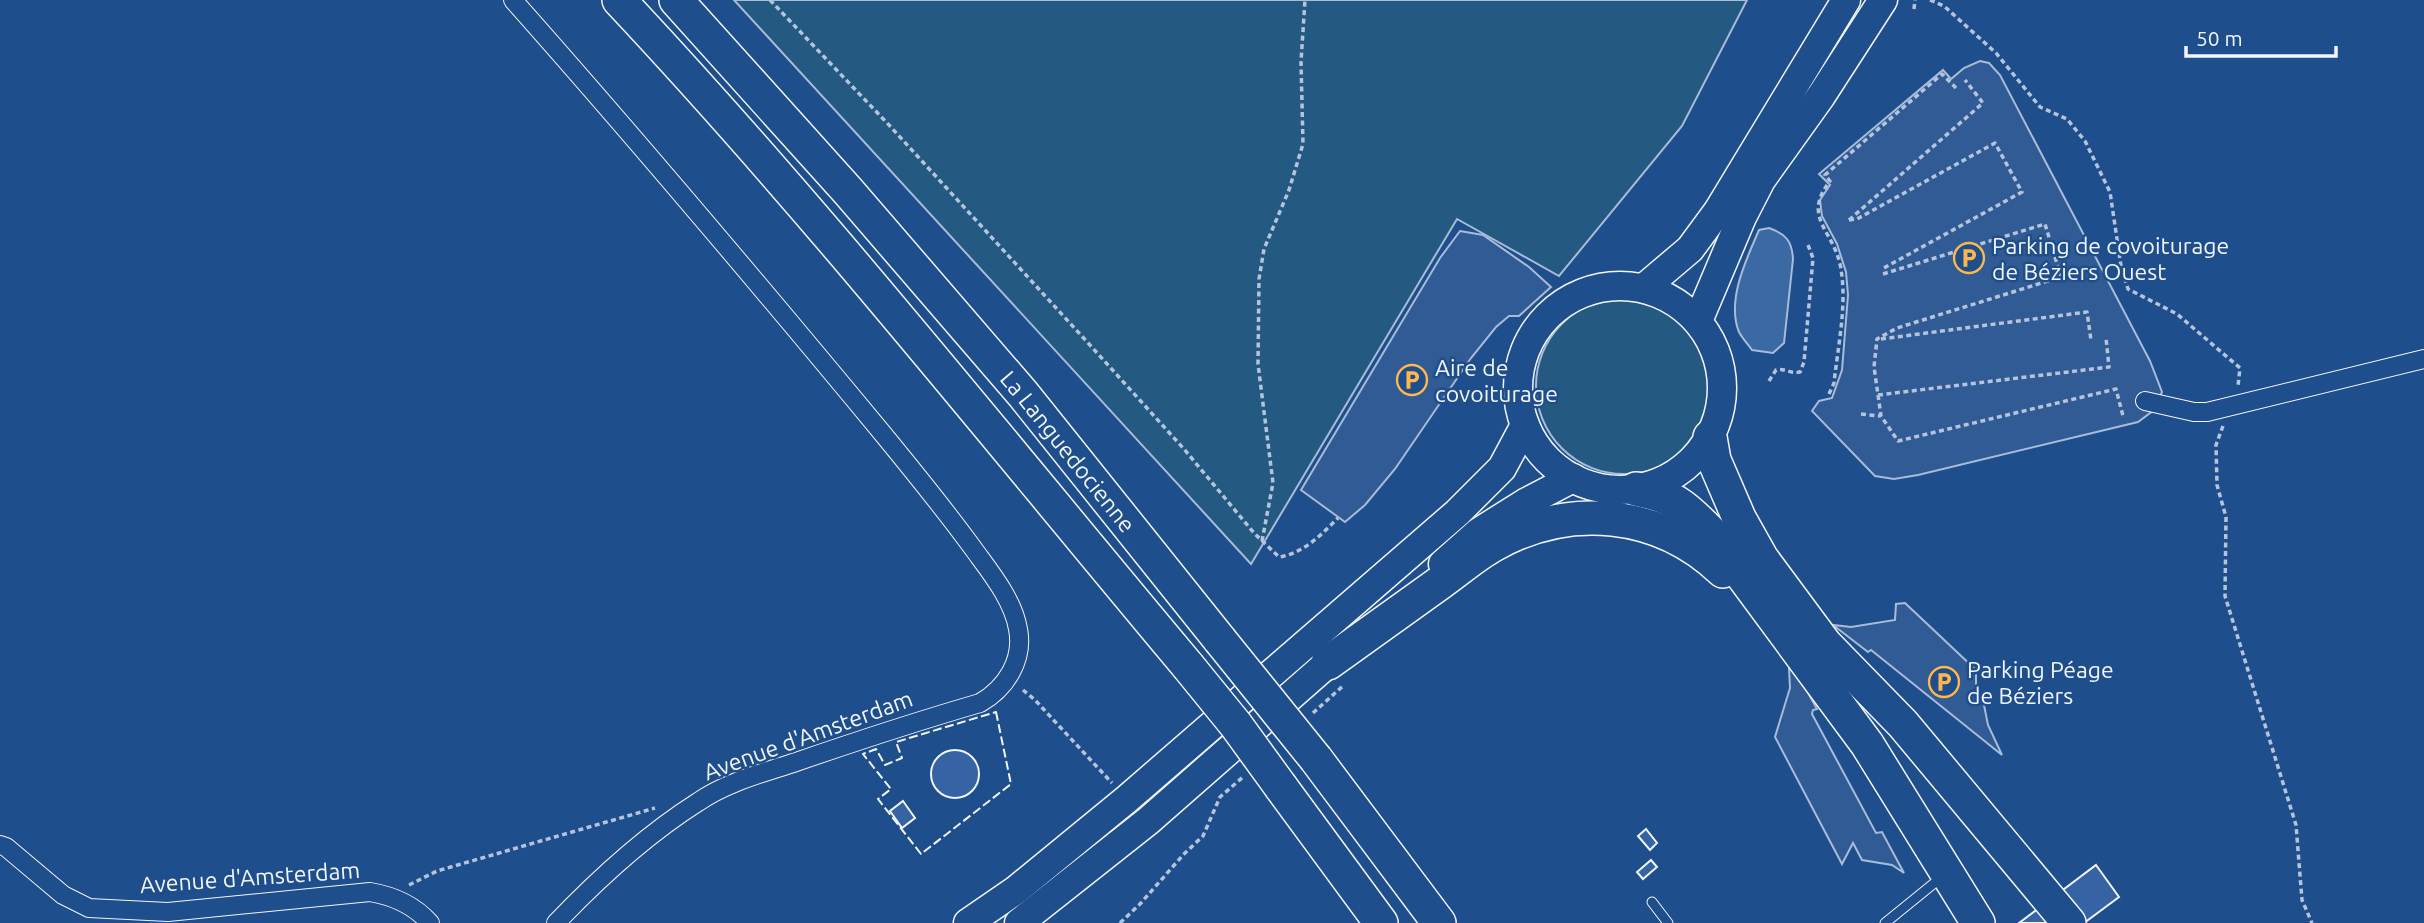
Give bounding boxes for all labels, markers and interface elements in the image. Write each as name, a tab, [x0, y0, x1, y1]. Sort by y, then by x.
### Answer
scale bar	[2186, 14, 2336, 58]
text: 50 m	[2196, 26, 2243, 50]
place label: Parking de covoiturage de Béziers Ouest	[1992, 233, 2229, 284]
parking icon: Parking de covoiturage de Béziers Ouest	[1952, 241, 1986, 275]
place label: Aire de covoiturage	[1435, 355, 1558, 406]
parking icon: Aire de covoiturage	[1395, 363, 1429, 397]
street label: La Languedocienne	[996, 366, 1141, 537]
place label: Parking Péage de Béziers	[1967, 657, 2114, 708]
parking icon: Parking Péage de Béziers	[1927, 665, 1961, 699]
street label: Avenue d'Amsterdam	[700, 686, 916, 784]
street label: Avenue d'Amsterdam	[139, 857, 361, 897]

